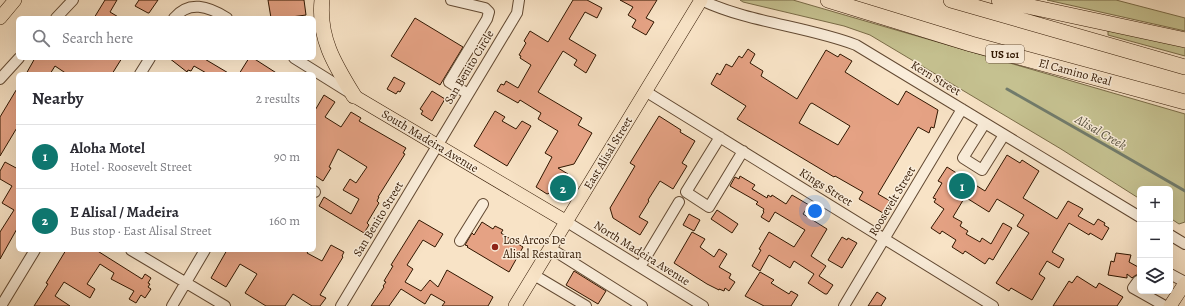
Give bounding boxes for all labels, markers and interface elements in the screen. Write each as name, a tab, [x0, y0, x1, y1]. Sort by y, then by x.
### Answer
search box	[16, 16, 316, 60]
icon: search	[30, 27, 52, 49]
street label: San Benito Circle	[441, 27, 497, 107]
text: Search here	[62, 28, 133, 48]
road number: US 101	[986, 45, 1024, 63]
street label: El Camino Real	[1037, 55, 1113, 89]
street label: Kern Street	[908, 57, 964, 99]
text: Nearby	[32, 87, 83, 110]
text: 2 results	[256, 90, 300, 107]
street label: South Madeira Avenue	[379, 106, 481, 176]
water label: Alisal Creek	[1071, 110, 1130, 154]
street label: East Alisal Street	[580, 114, 636, 192]
text: Aloha Motel	[70, 138, 145, 158]
text: 1	[43, 148, 47, 165]
text: 90 m	[274, 148, 300, 165]
text: Hotel · Roosevelt Street	[70, 158, 192, 175]
street label: Roosevelt Street	[865, 163, 919, 239]
street label: Kings Street	[796, 164, 856, 210]
pin: 1	[949, 171, 975, 201]
pin: 2	[550, 173, 576, 203]
street label: San Benito Street	[349, 178, 407, 259]
map controls	[1137, 186, 1173, 294]
button: +	[1137, 186, 1173, 222]
your location	[805, 201, 825, 221]
text: E Alisal / Madeira	[70, 202, 179, 222]
text: 2	[42, 212, 48, 229]
text: 160 m	[269, 212, 300, 229]
street label: North Madeira Avenue	[591, 217, 693, 289]
text: Bus stop · East Alisal Street	[70, 222, 212, 239]
button: −	[1137, 222, 1173, 258]
place label: Los Arcos De Alisal Restauran	[502, 232, 582, 262]
marker: Los Arcos De Alisal Restauran	[490, 242, 500, 252]
button: layers	[1137, 258, 1173, 294]

